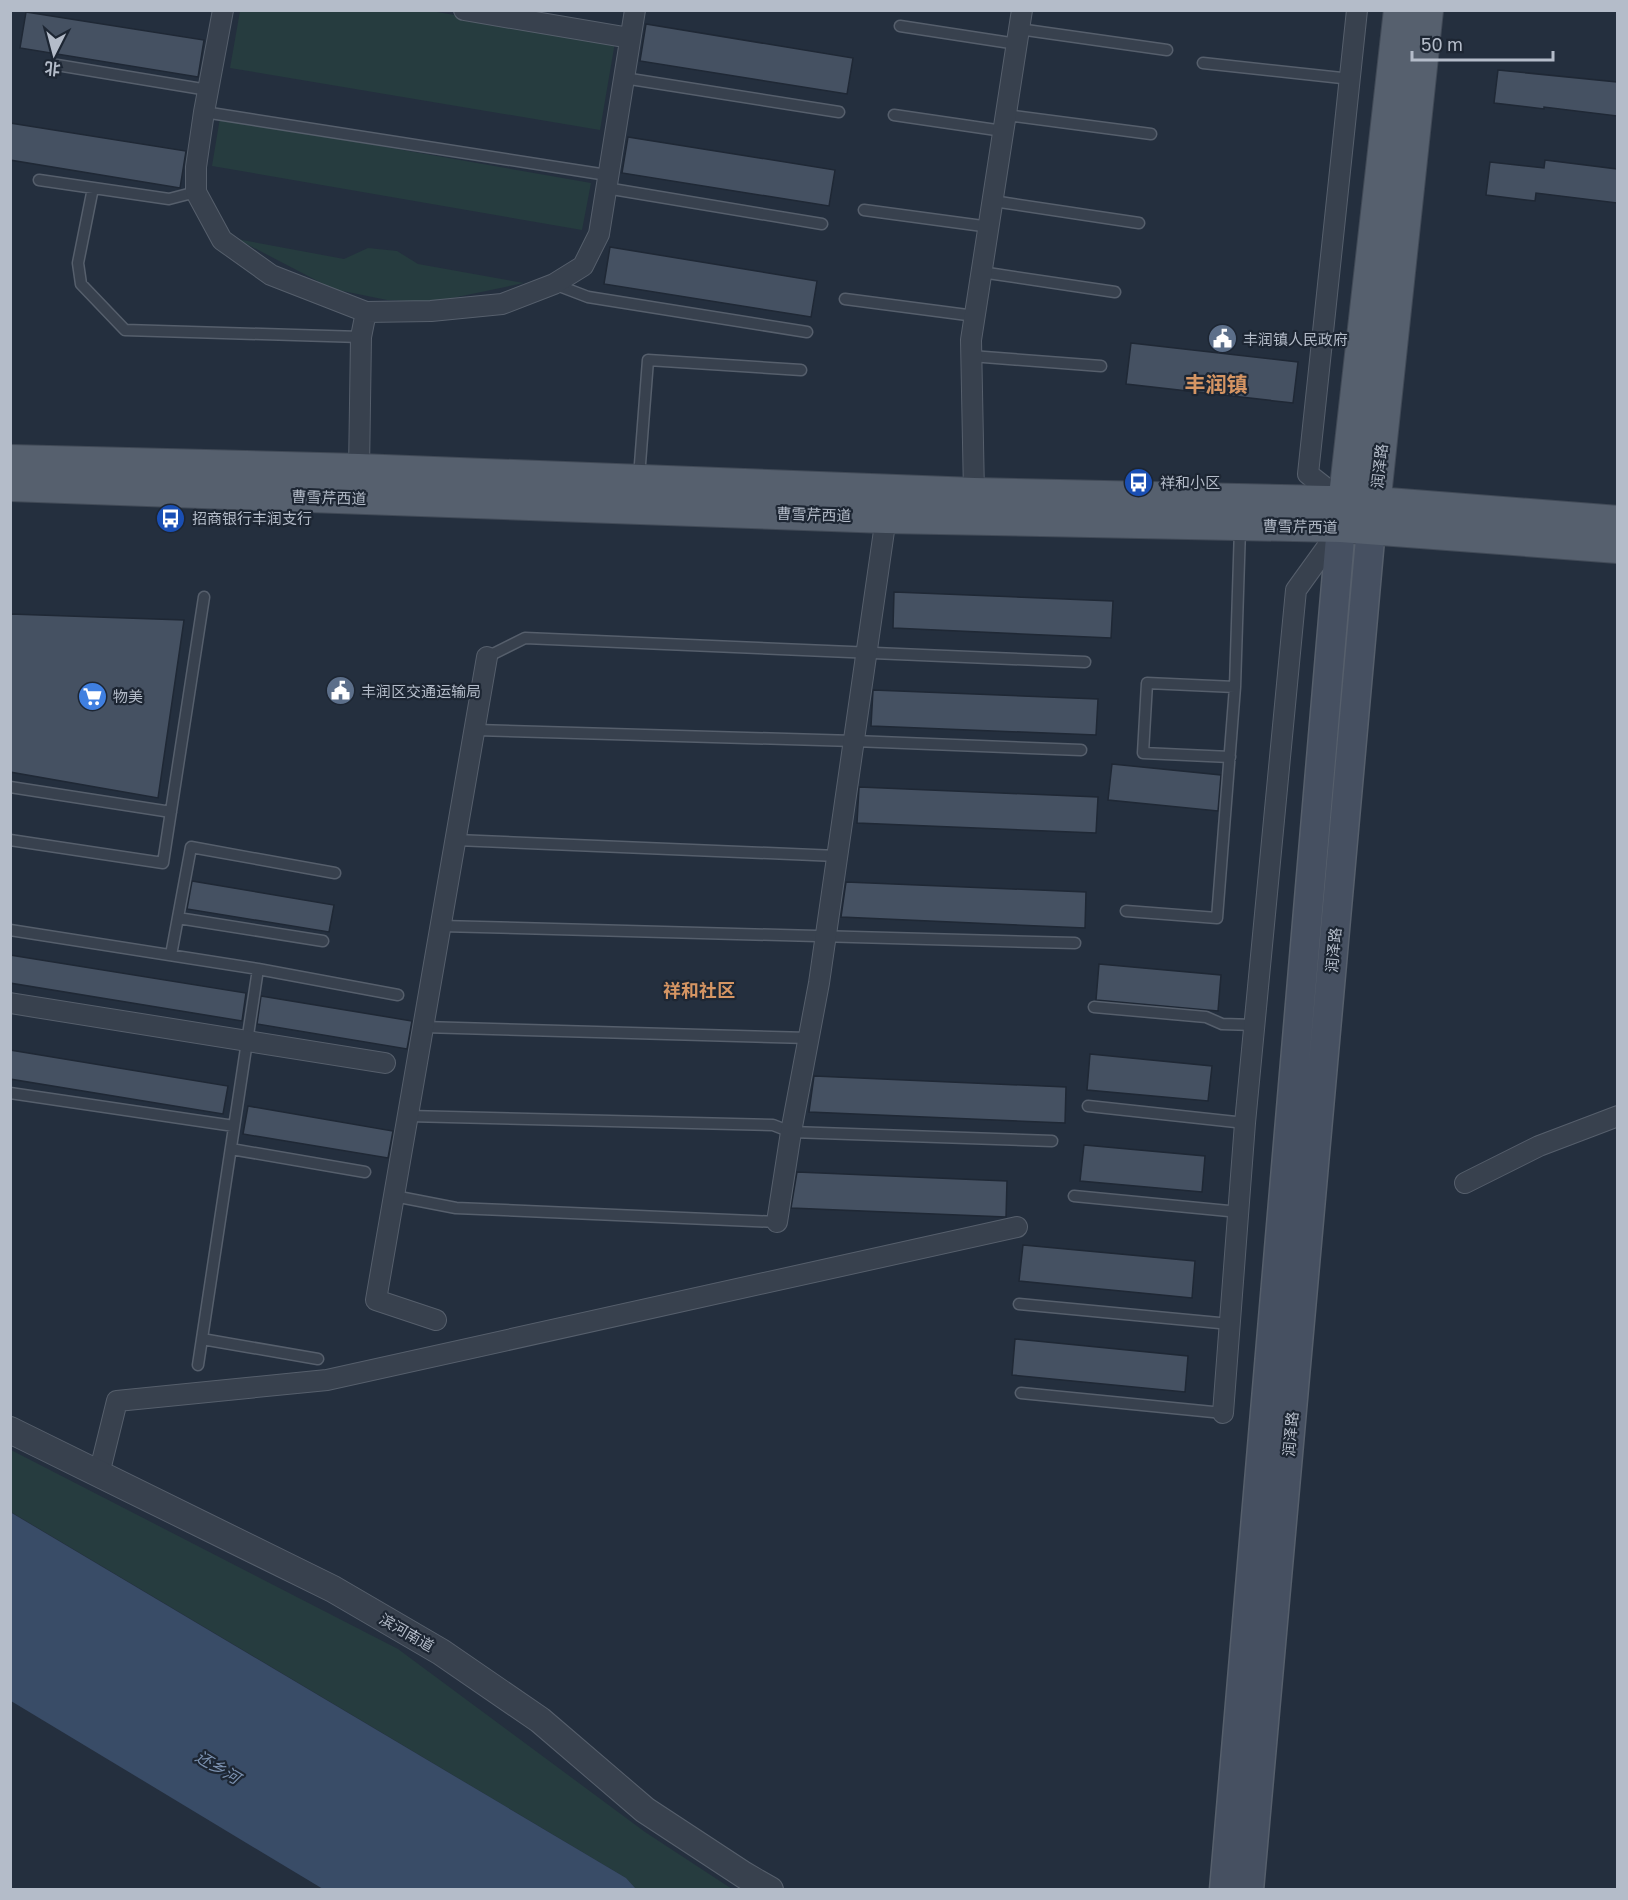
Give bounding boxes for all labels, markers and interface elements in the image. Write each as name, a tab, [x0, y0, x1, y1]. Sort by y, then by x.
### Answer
north arrow	[24, 24, 84, 84]
scale bar	[1412, 24, 1553, 62]
text: 50 m	[1421, 33, 1463, 55]
text: 北	[43, 58, 61, 80]
public building icon: 丰润镇人民政府	[1206, 323, 1238, 355]
place label: 丰润镇人民政府	[1243, 330, 1348, 348]
district label: 丰润镇	[1185, 371, 1248, 397]
street label: 润泽路	[1368, 443, 1390, 489]
bus stop icon: 祥和小区	[1123, 466, 1155, 498]
place label: 祥和小区	[1160, 473, 1220, 491]
street label: 曹雪芹西道	[291, 487, 367, 507]
bus stop icon: 招商银行丰润支行	[155, 502, 187, 534]
street label: 曹雪芹西道	[776, 504, 852, 524]
place label: 招商银行丰润支行	[192, 509, 312, 527]
street label: 曹雪芹西道	[1262, 516, 1338, 536]
public building icon: 丰润区交通运输局	[324, 675, 356, 707]
supermarket icon: 物美	[76, 680, 108, 712]
place label: 丰润区交通运输局	[361, 682, 481, 700]
place label: 物美	[113, 687, 143, 705]
street label: 润泽路	[1322, 927, 1344, 973]
district label: 祥和社区	[663, 979, 735, 1001]
street label: 润泽路	[1279, 1411, 1301, 1457]
street label: 滨河南道	[377, 1609, 437, 1655]
water label: 还乡河	[192, 1746, 246, 1789]

